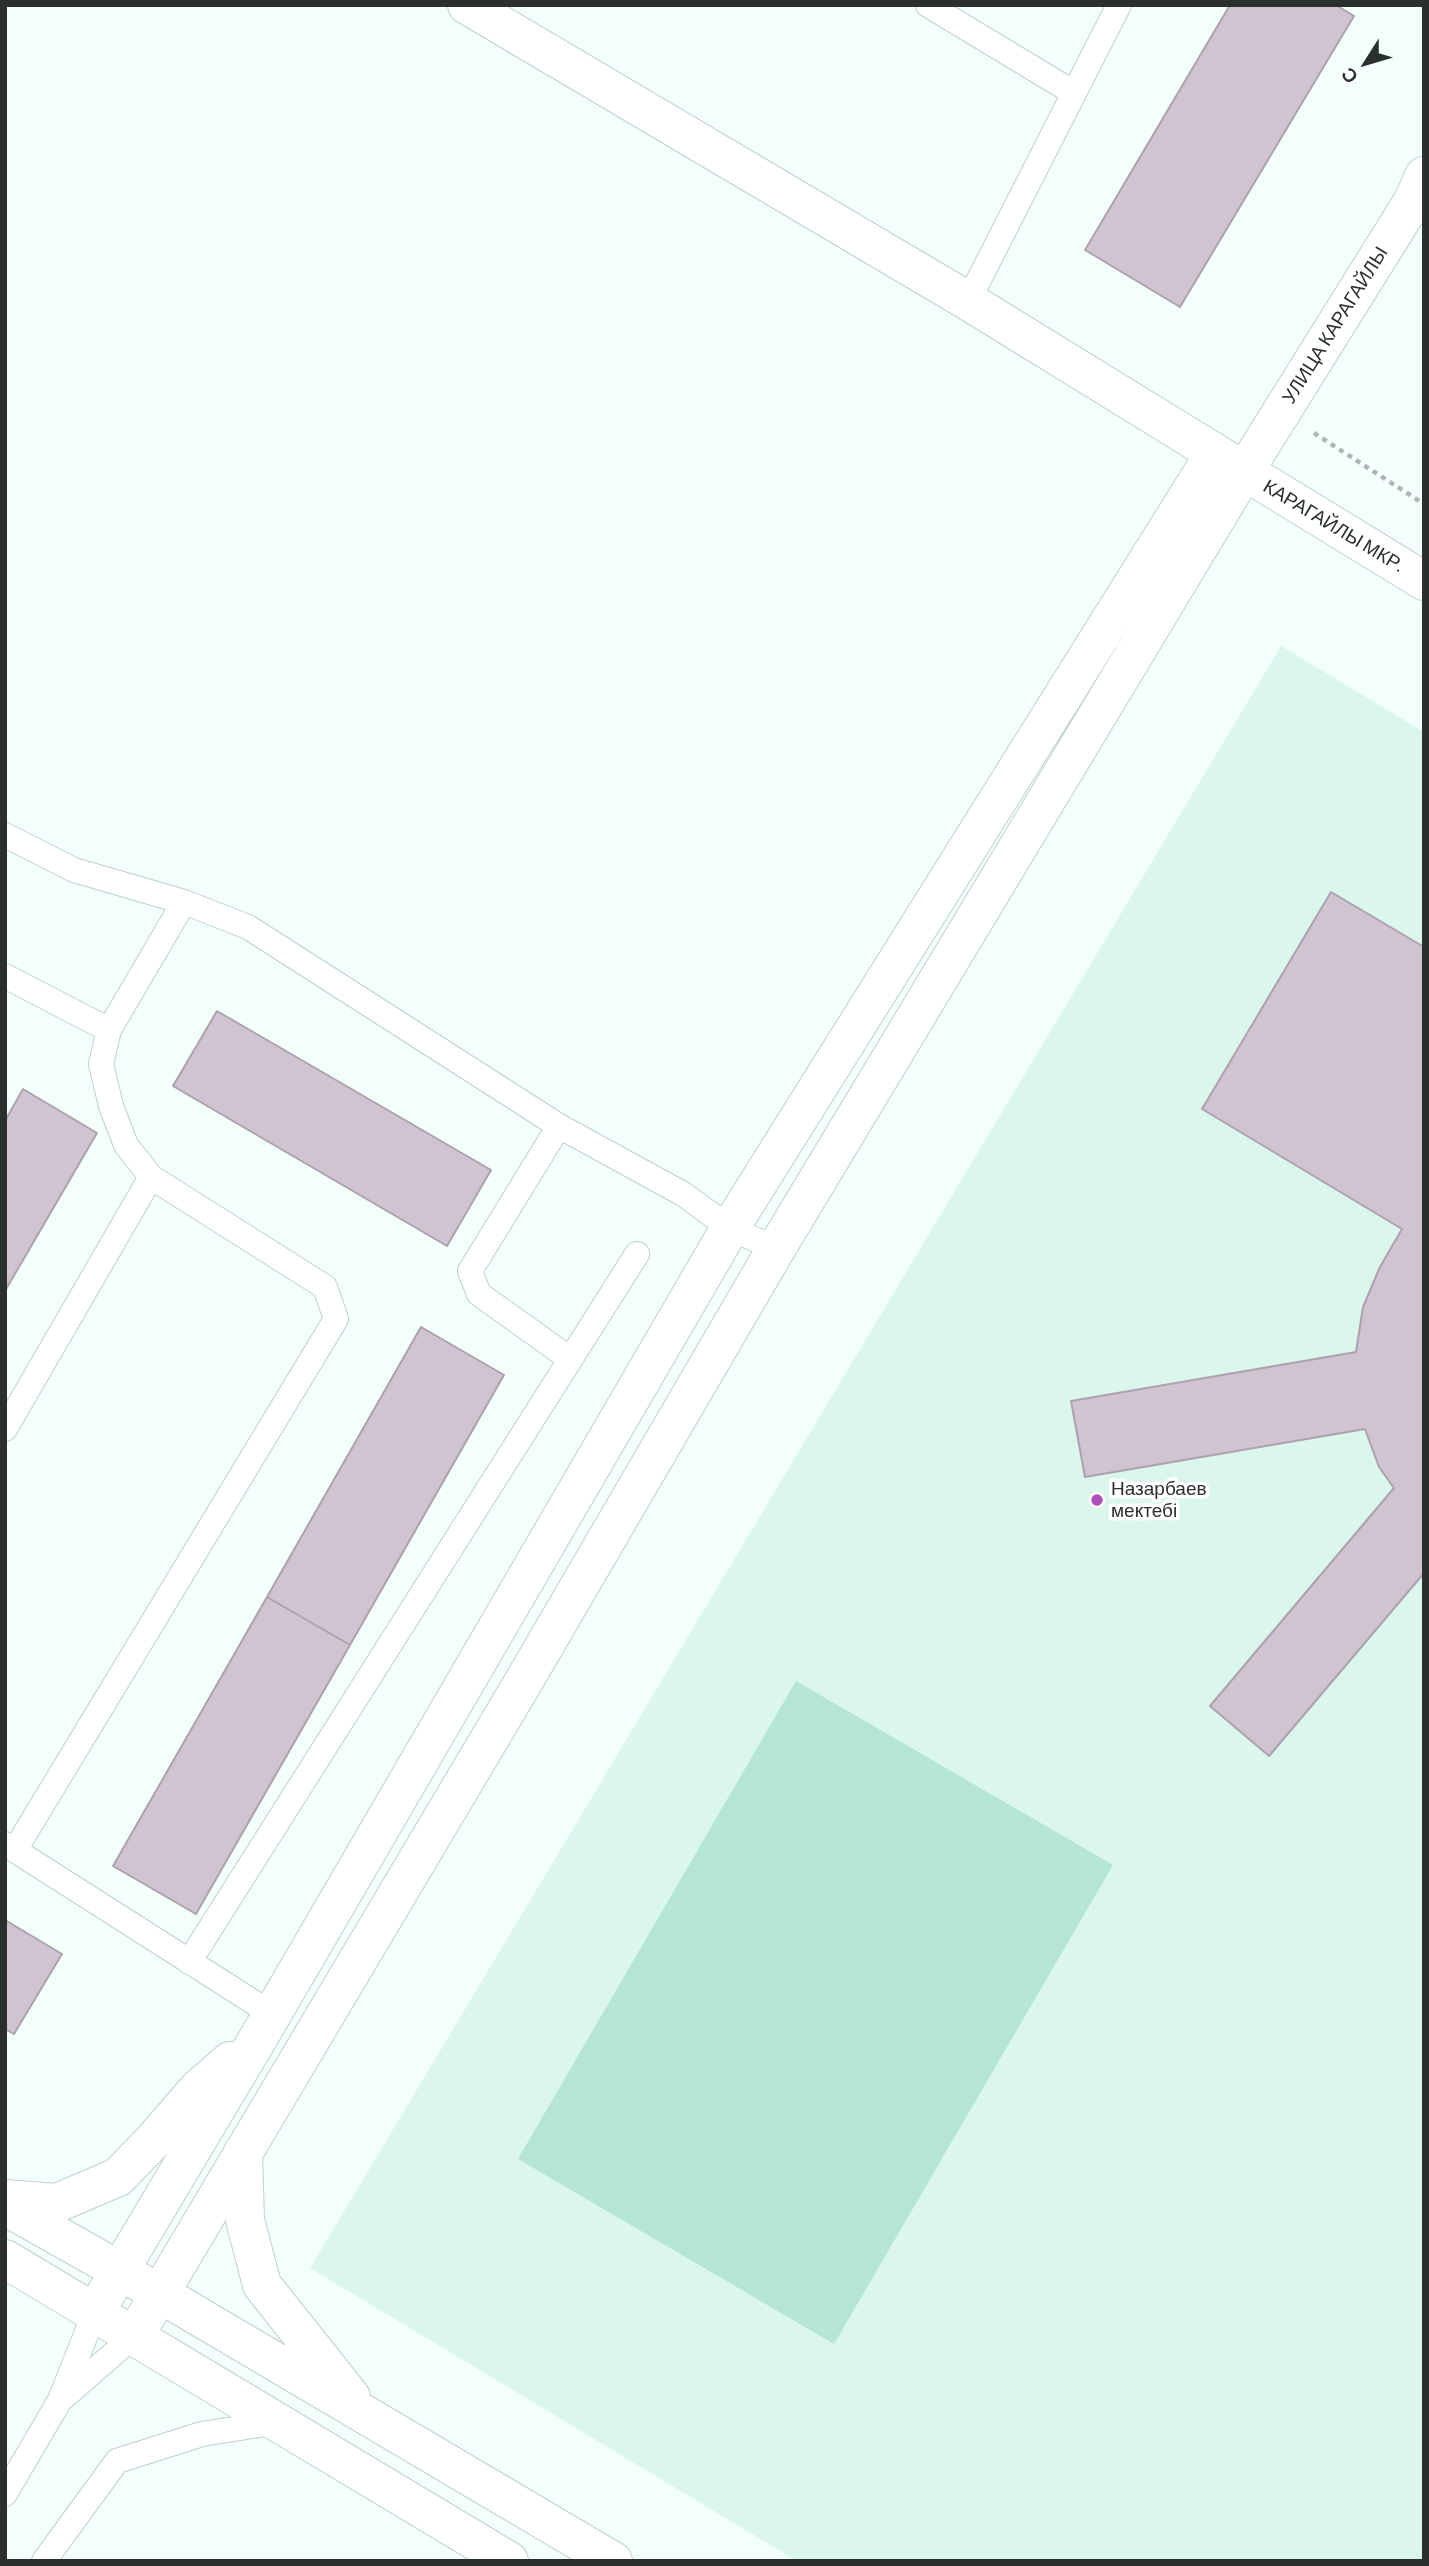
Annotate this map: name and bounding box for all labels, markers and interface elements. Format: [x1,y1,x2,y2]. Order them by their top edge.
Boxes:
north arrow [1331,28,1401,98]
text: С [1336,64,1362,88]
street label: УЛИЦА КАРАГАЙЛЫ [1277,242,1393,408]
street label: КАРАГАЙЛЫ МКР. [1259,475,1409,577]
place label: Назарбаев мектебі [1111,1478,1207,1522]
marker: Назарбаев мектебі [1089,1492,1105,1508]

